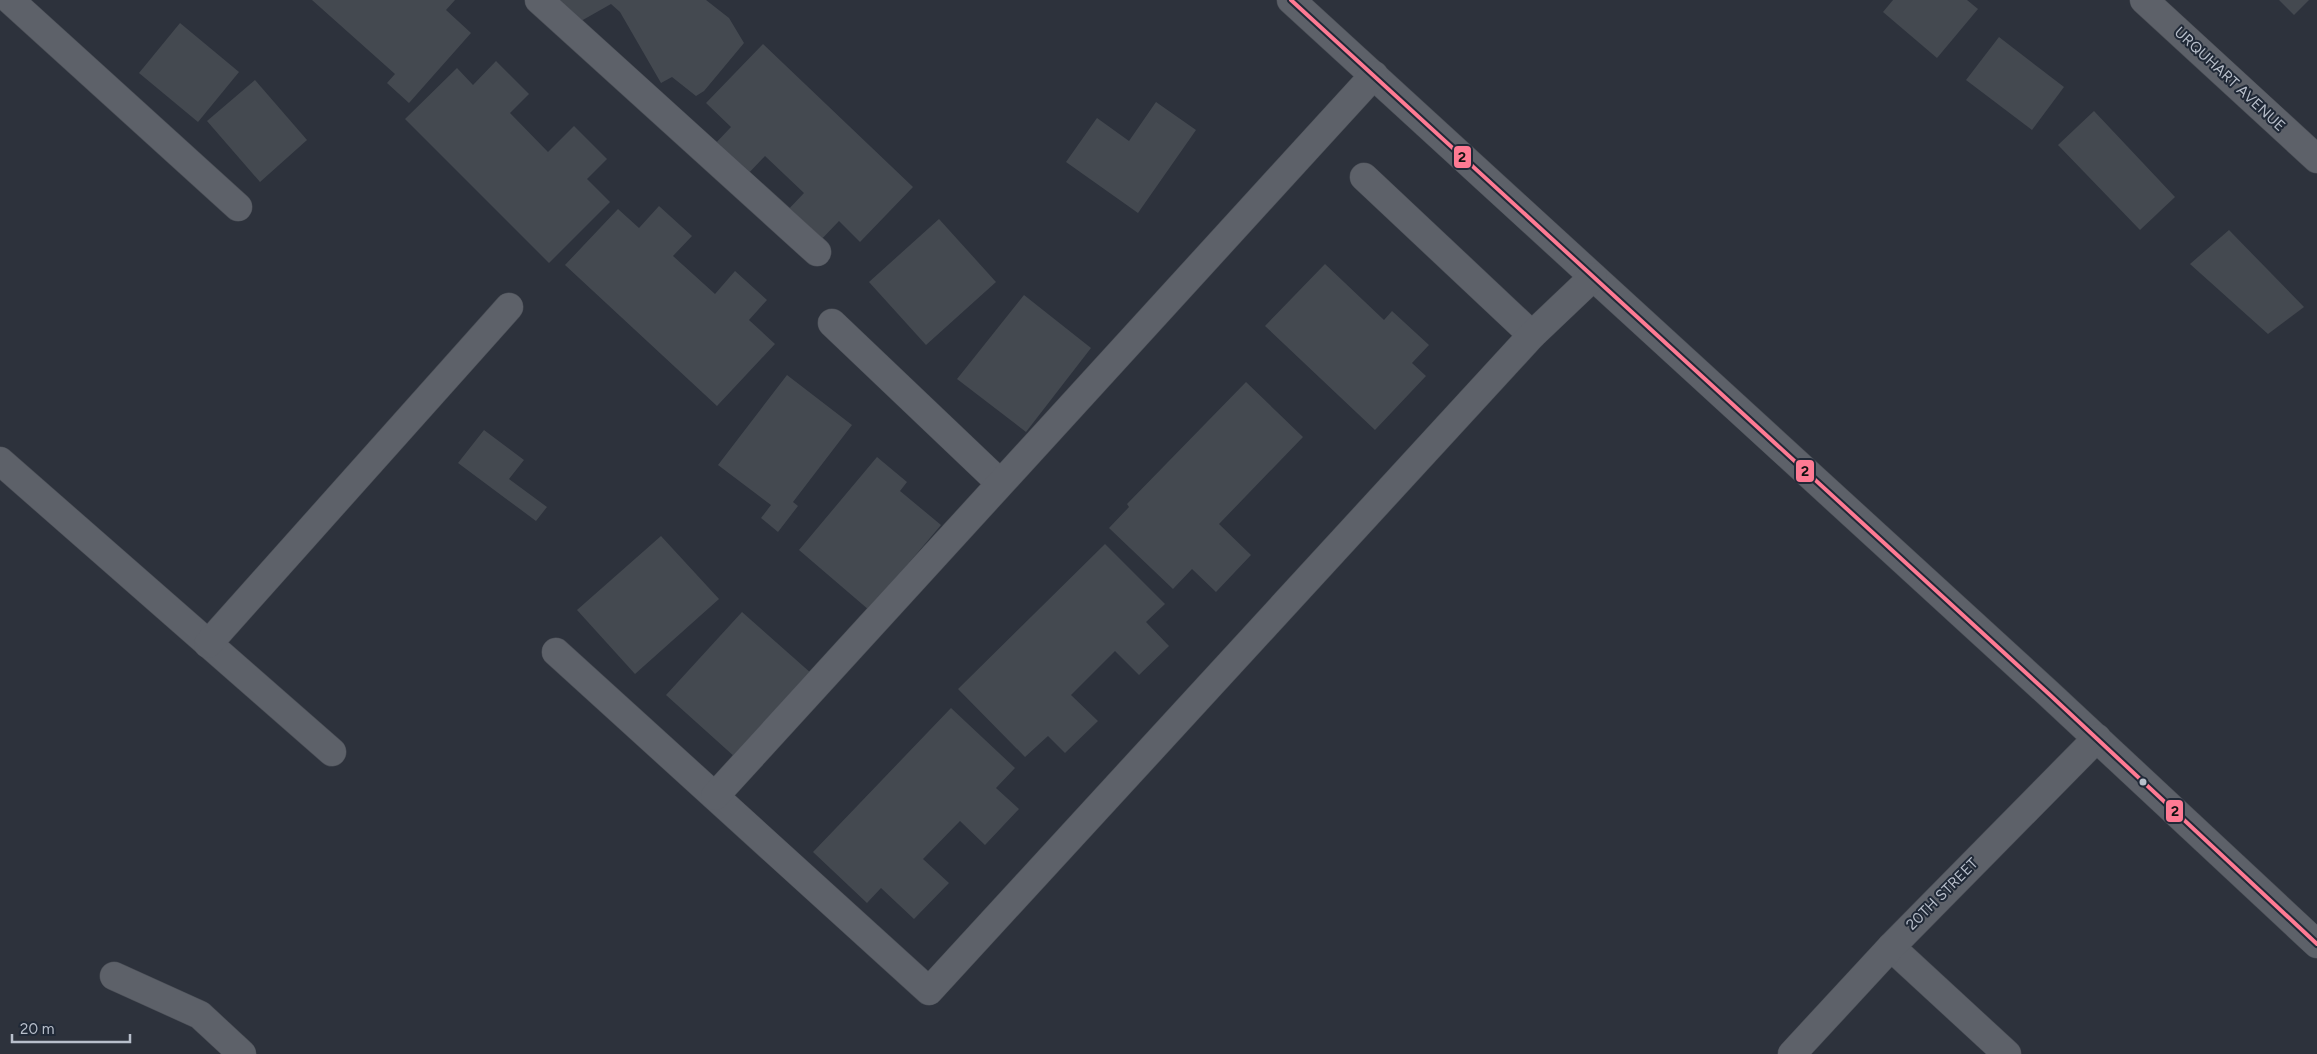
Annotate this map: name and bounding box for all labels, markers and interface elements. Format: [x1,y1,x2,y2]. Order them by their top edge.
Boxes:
street label: URQUHART AVENUE [2171,23,2289,135]
line badge: 2 [1453,145,1472,169]
text: 2 [1458,149,1466,166]
line badge: 2 [1795,459,1815,483]
text: 2 [1801,463,1809,480]
unlabelled marker [2138,777,2148,787]
line badge: 2 [2165,799,2184,823]
text: 2 [2171,803,2179,820]
street label: 20TH STREET [1902,854,1982,934]
scale bar [12,1012,130,1044]
text: 20 m [20,1020,54,1038]

